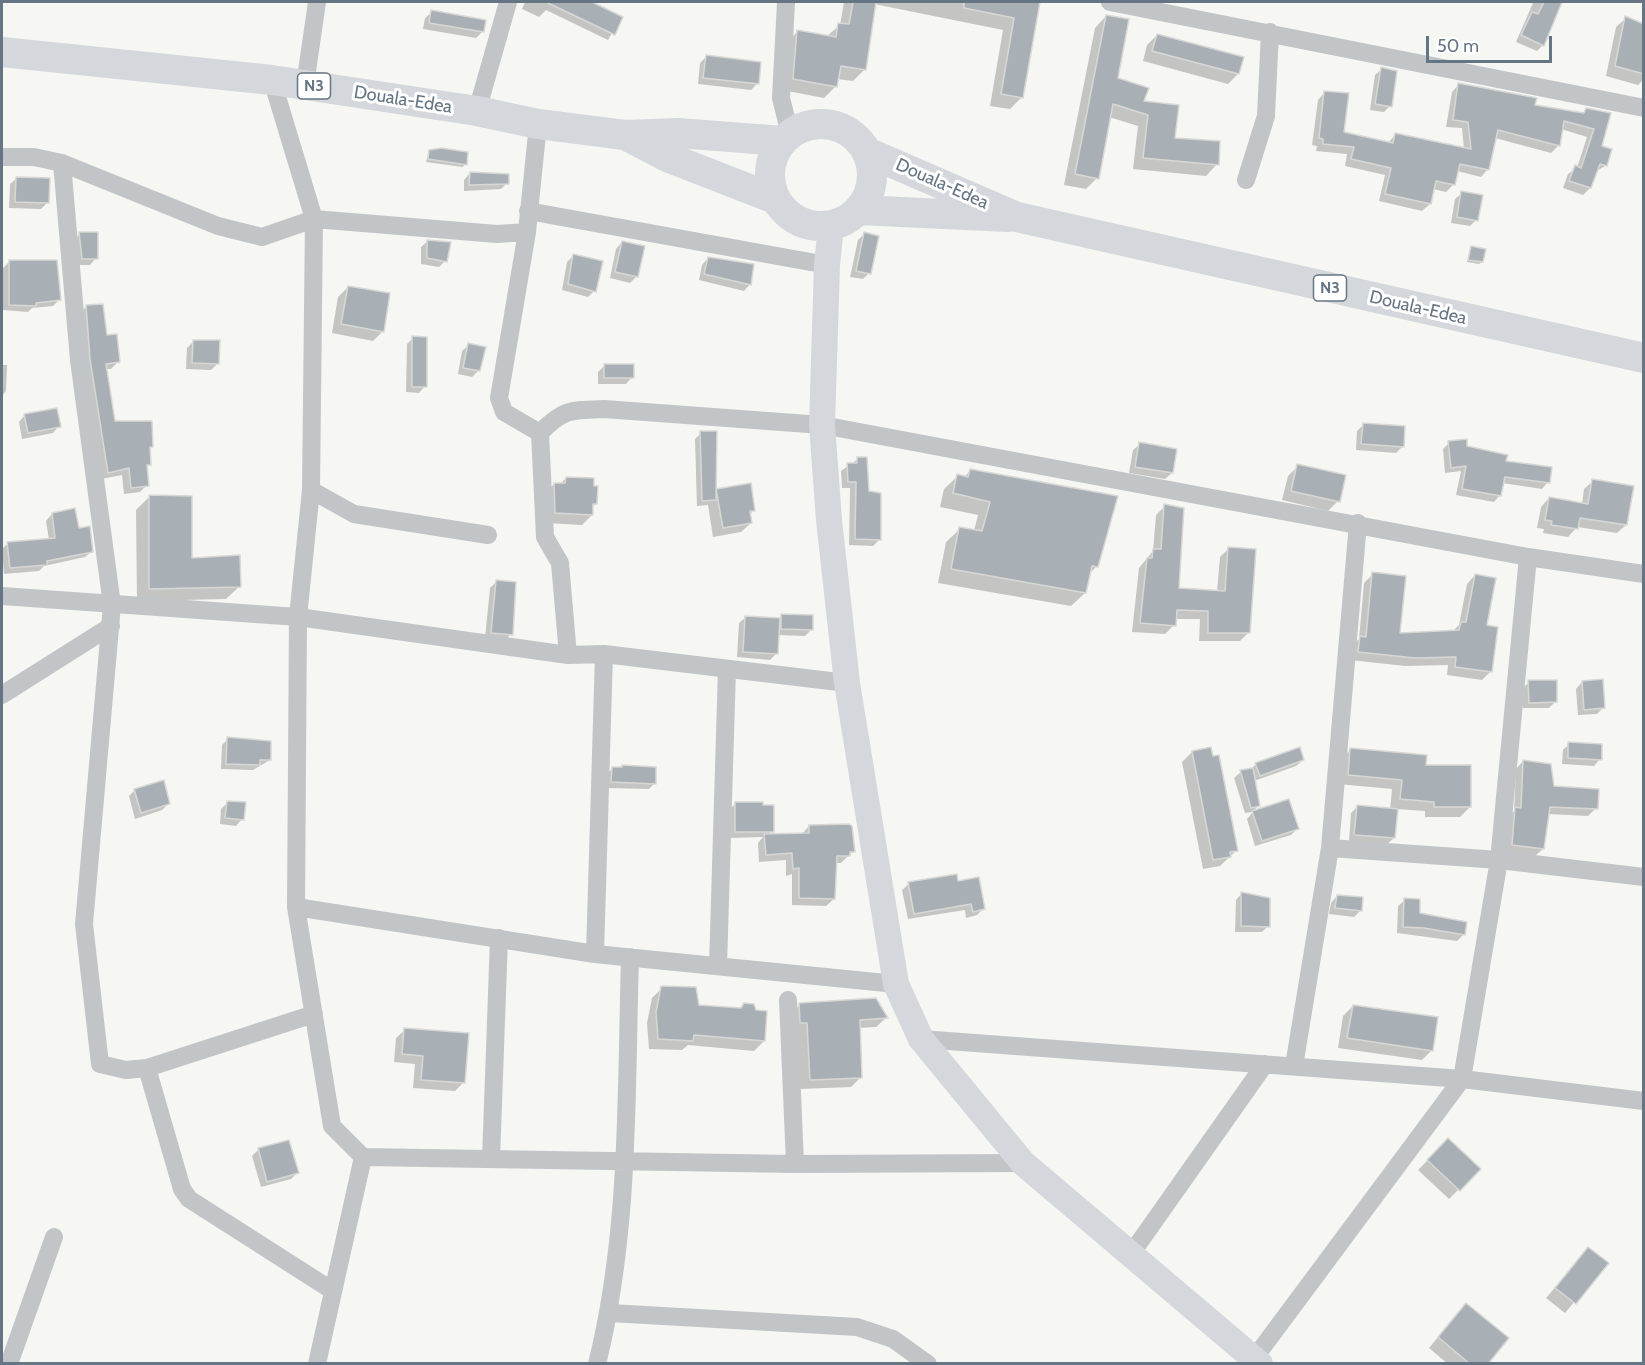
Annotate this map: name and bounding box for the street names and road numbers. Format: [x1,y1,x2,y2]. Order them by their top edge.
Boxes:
road number: N3 [298,73,330,99]
street label: Douala-Edea [352,82,454,118]
street label: Douala-Edea [892,154,992,214]
road number: N3 [1314,275,1346,301]
street label: Douala-Edea [1367,286,1469,330]

